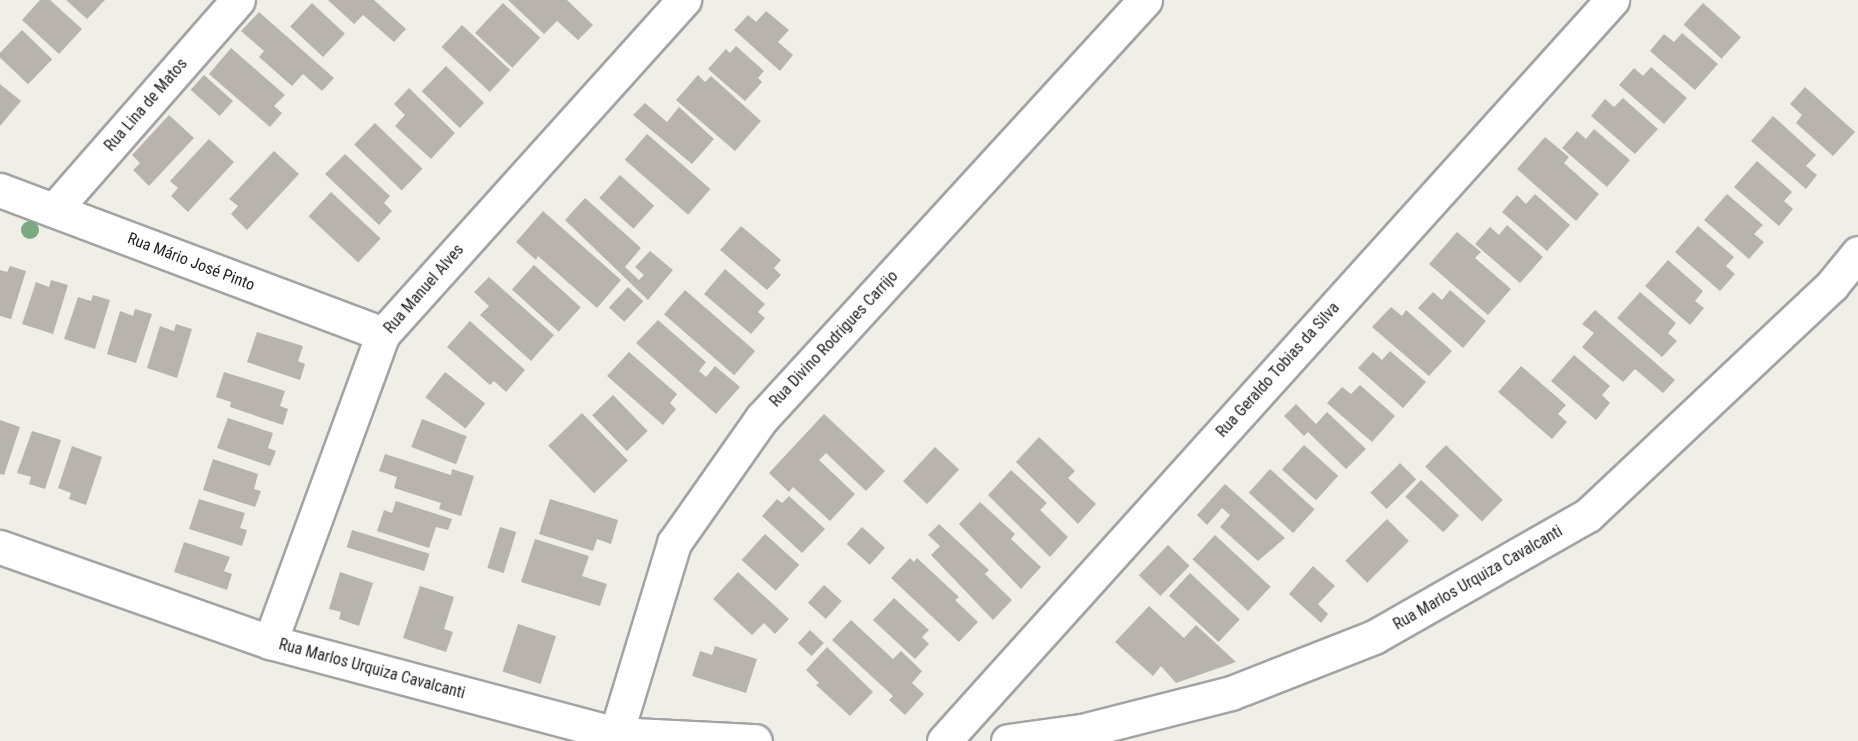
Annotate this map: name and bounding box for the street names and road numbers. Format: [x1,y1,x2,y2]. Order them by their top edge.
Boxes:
street label: Rua Lina de Matos [100,55,192,155]
street label: Rua Mário José Pinto [125,229,257,295]
street label: Rua Manuel Alves [380,240,468,338]
street label: Rua Divino Rodrigues Carrijo [766,267,902,411]
street label: Rua Geraldo Tobias da Silva [1212,298,1344,442]
street label: Rua Marlos Urquiza Cavalcanti [1390,522,1566,634]
street label: Rua Marlos Urquiza Cavalcanti [277,635,467,703]

